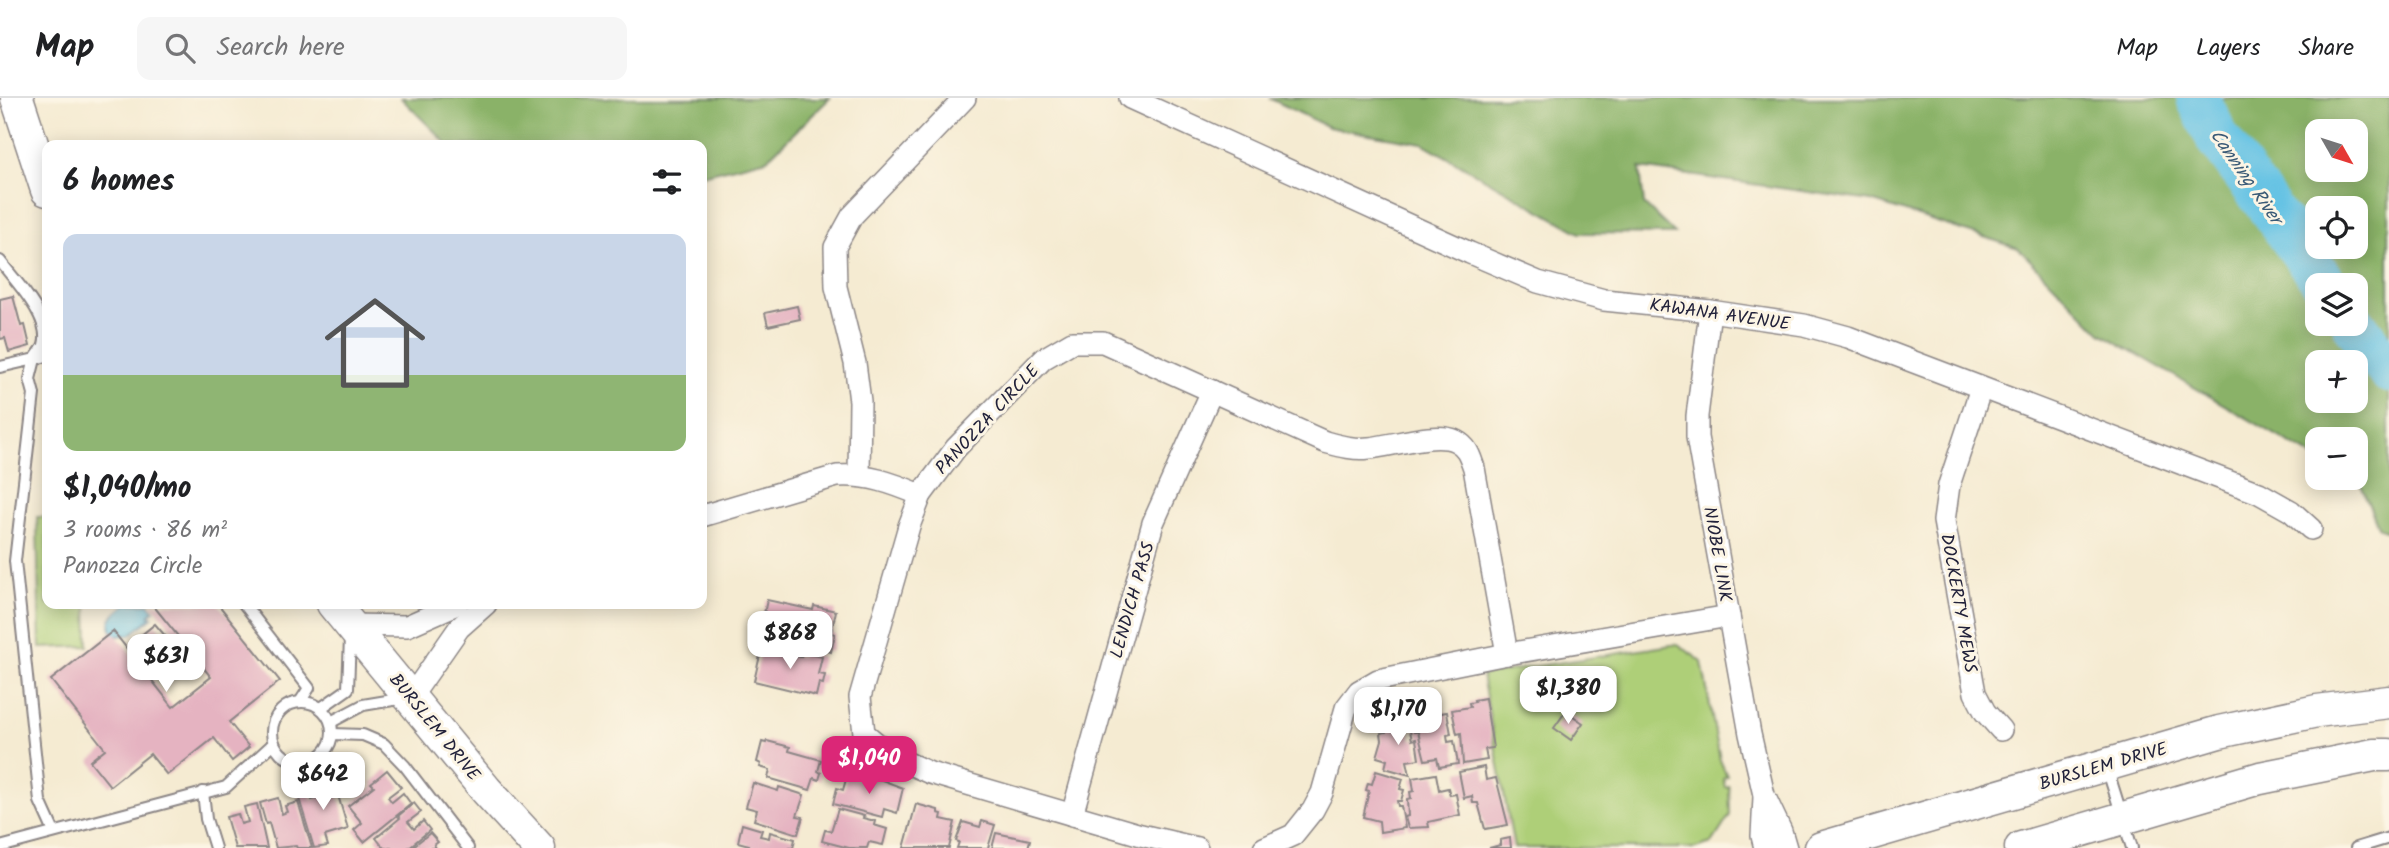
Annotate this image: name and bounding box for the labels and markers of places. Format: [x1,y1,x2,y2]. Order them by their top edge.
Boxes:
pin: $868 [749,612,831,671]
pin: $631 [125,634,207,694]
pin: $1,380 [1511,666,1625,726]
pin: $1,170 [1341,688,1455,747]
pin: $1,040 [812,736,926,796]
pin: $642 [282,752,364,812]

